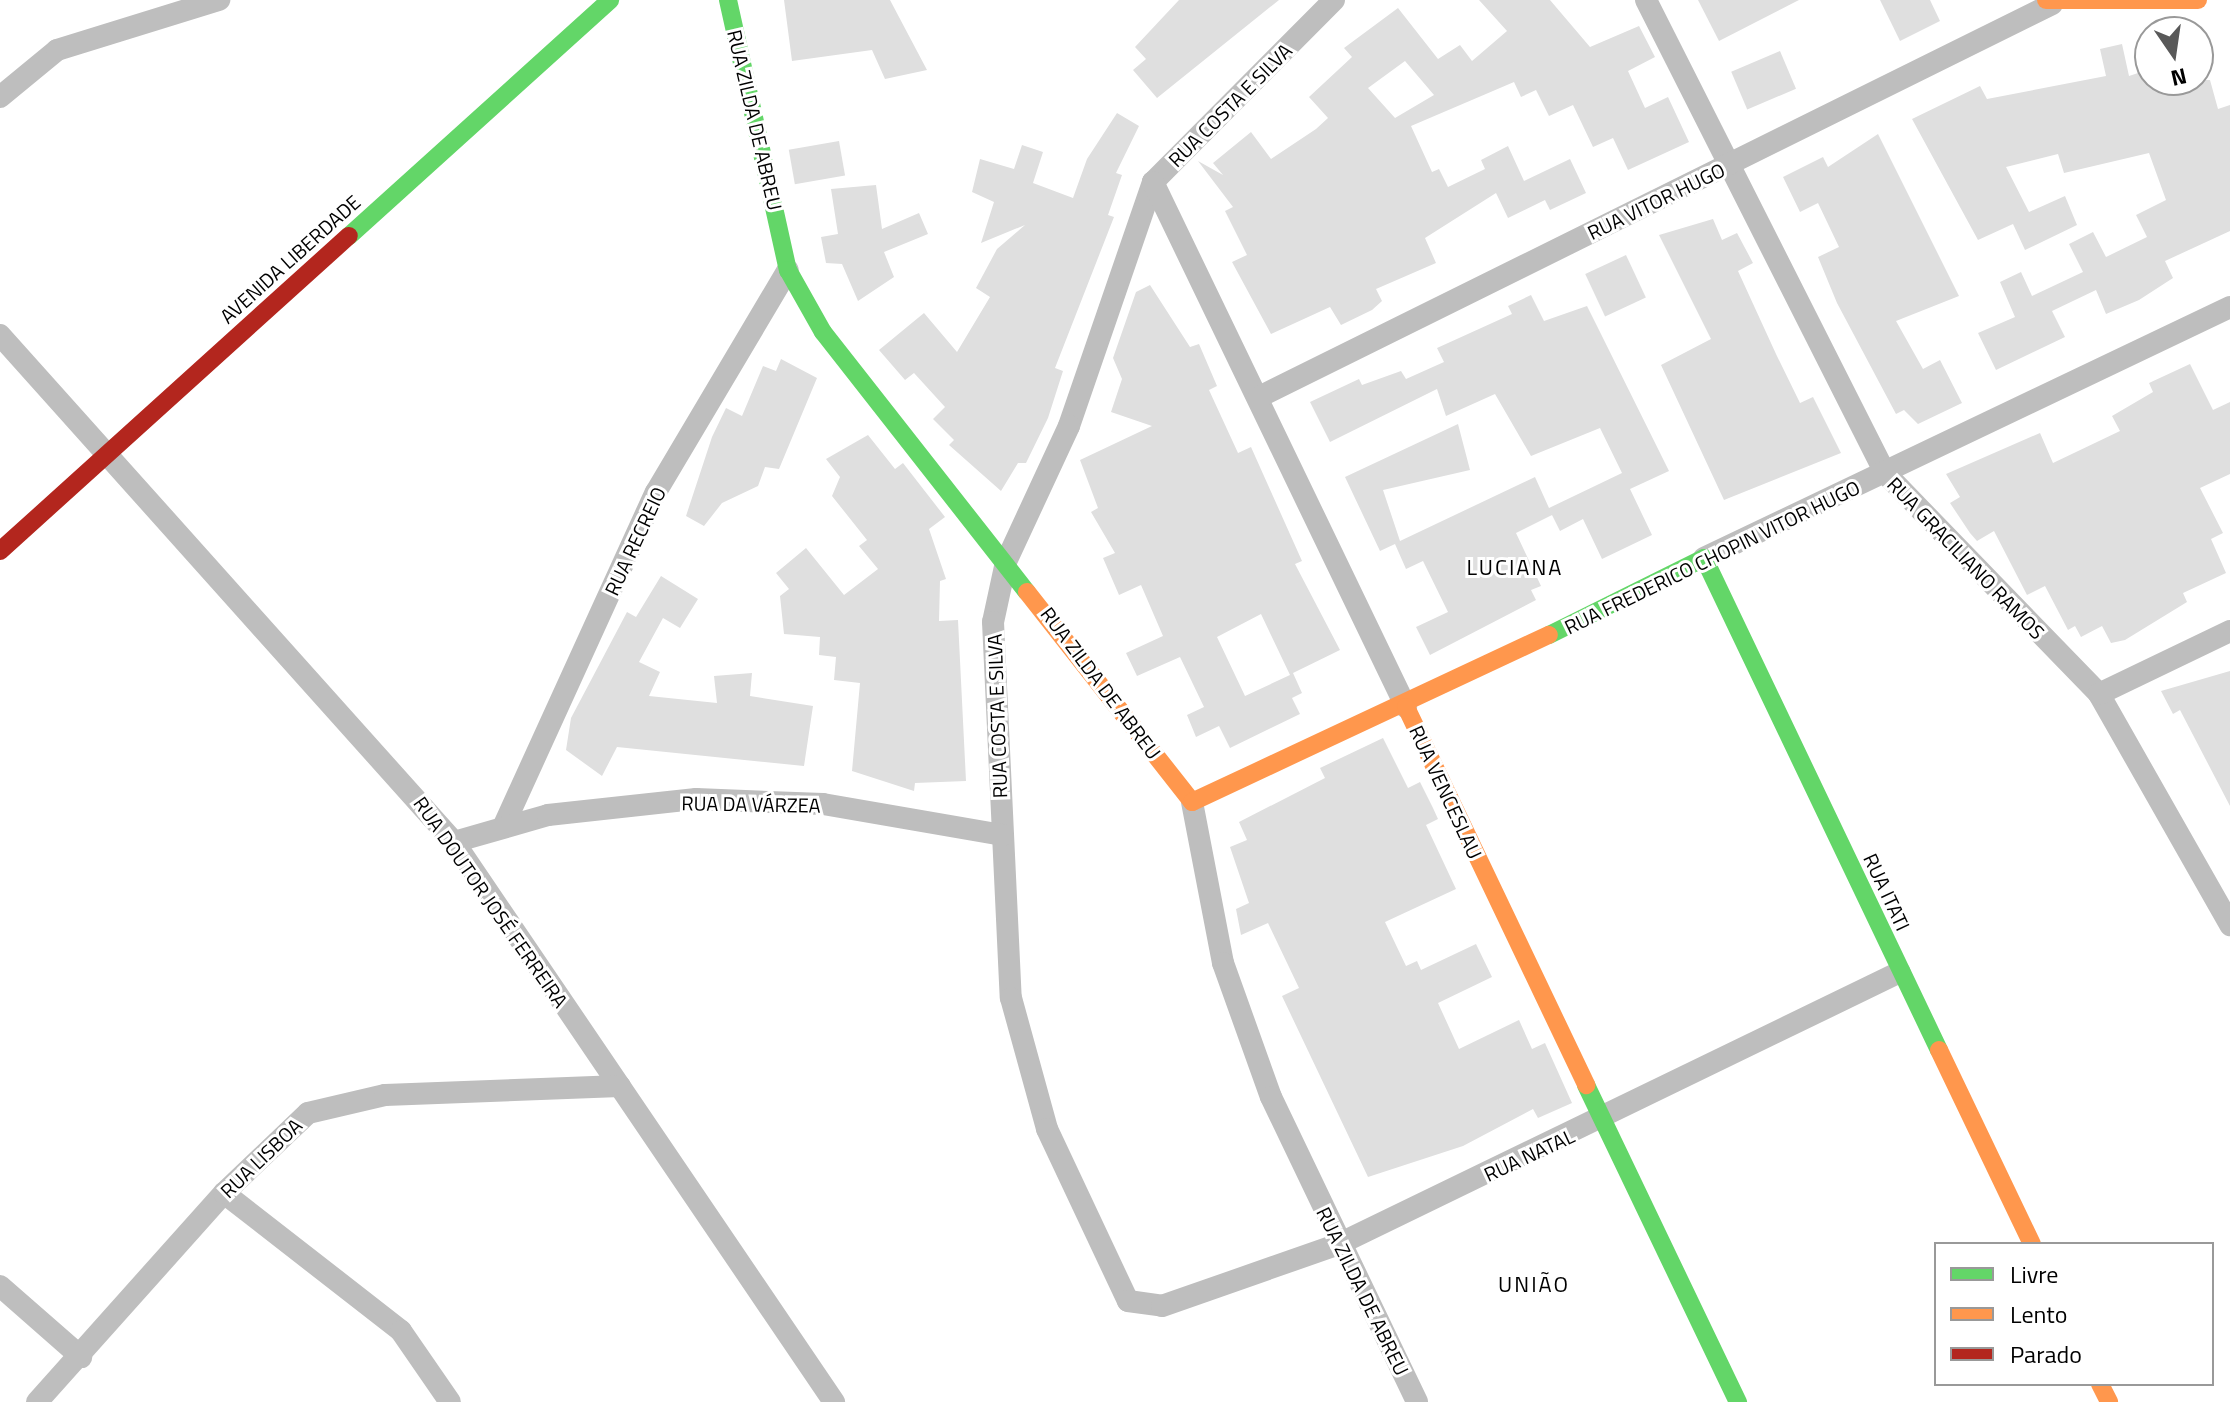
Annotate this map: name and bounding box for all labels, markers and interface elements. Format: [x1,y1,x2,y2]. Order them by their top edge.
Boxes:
north arrow [2134,16,2214,96]
street label: RUA ZILDA DE ABREU [723,27,787,213]
street label: RUA COSTA E SILVA [1163,38,1297,172]
text: N [2168,59,2190,96]
street label: RUA VITOR HUGO [1583,157,1729,245]
street label: AVENIDA LIBERDADE [215,190,365,328]
street label: RUA GRACILIANO RAMOS [1882,472,2050,644]
street label: RUA FREDERICO CHOPIN VITOR HUGO [1560,475,1864,639]
street label: RUA RECREIO [599,483,671,599]
district label: LUCIANA [1467,555,1563,581]
street label: RUA ZILDA DE ABREU [1036,602,1166,764]
street label: RUA COSTA E SILVA [982,633,1012,799]
street label: RUA VENCESLAU [1405,721,1487,863]
street label: RUA DA VÁRZEA [681,791,821,817]
street label: RUA DOUTOR JOSÉ FERREIRA [409,792,573,1012]
street label: RUA ITATI [1859,850,1915,934]
street label: RUA LISBOA [215,1113,307,1203]
street label: RUA NATAL [1480,1124,1578,1186]
street label: RUA ZILDA DE ABREU [1312,1203,1414,1379]
legend [1934,1242,2214,1386]
text: Livre [2010,1256,2058,1292]
district label: UNIÃO [1498,1272,1570,1298]
text: Lento [2010,1296,2067,1332]
text: Parado [2010,1336,2082,1372]

